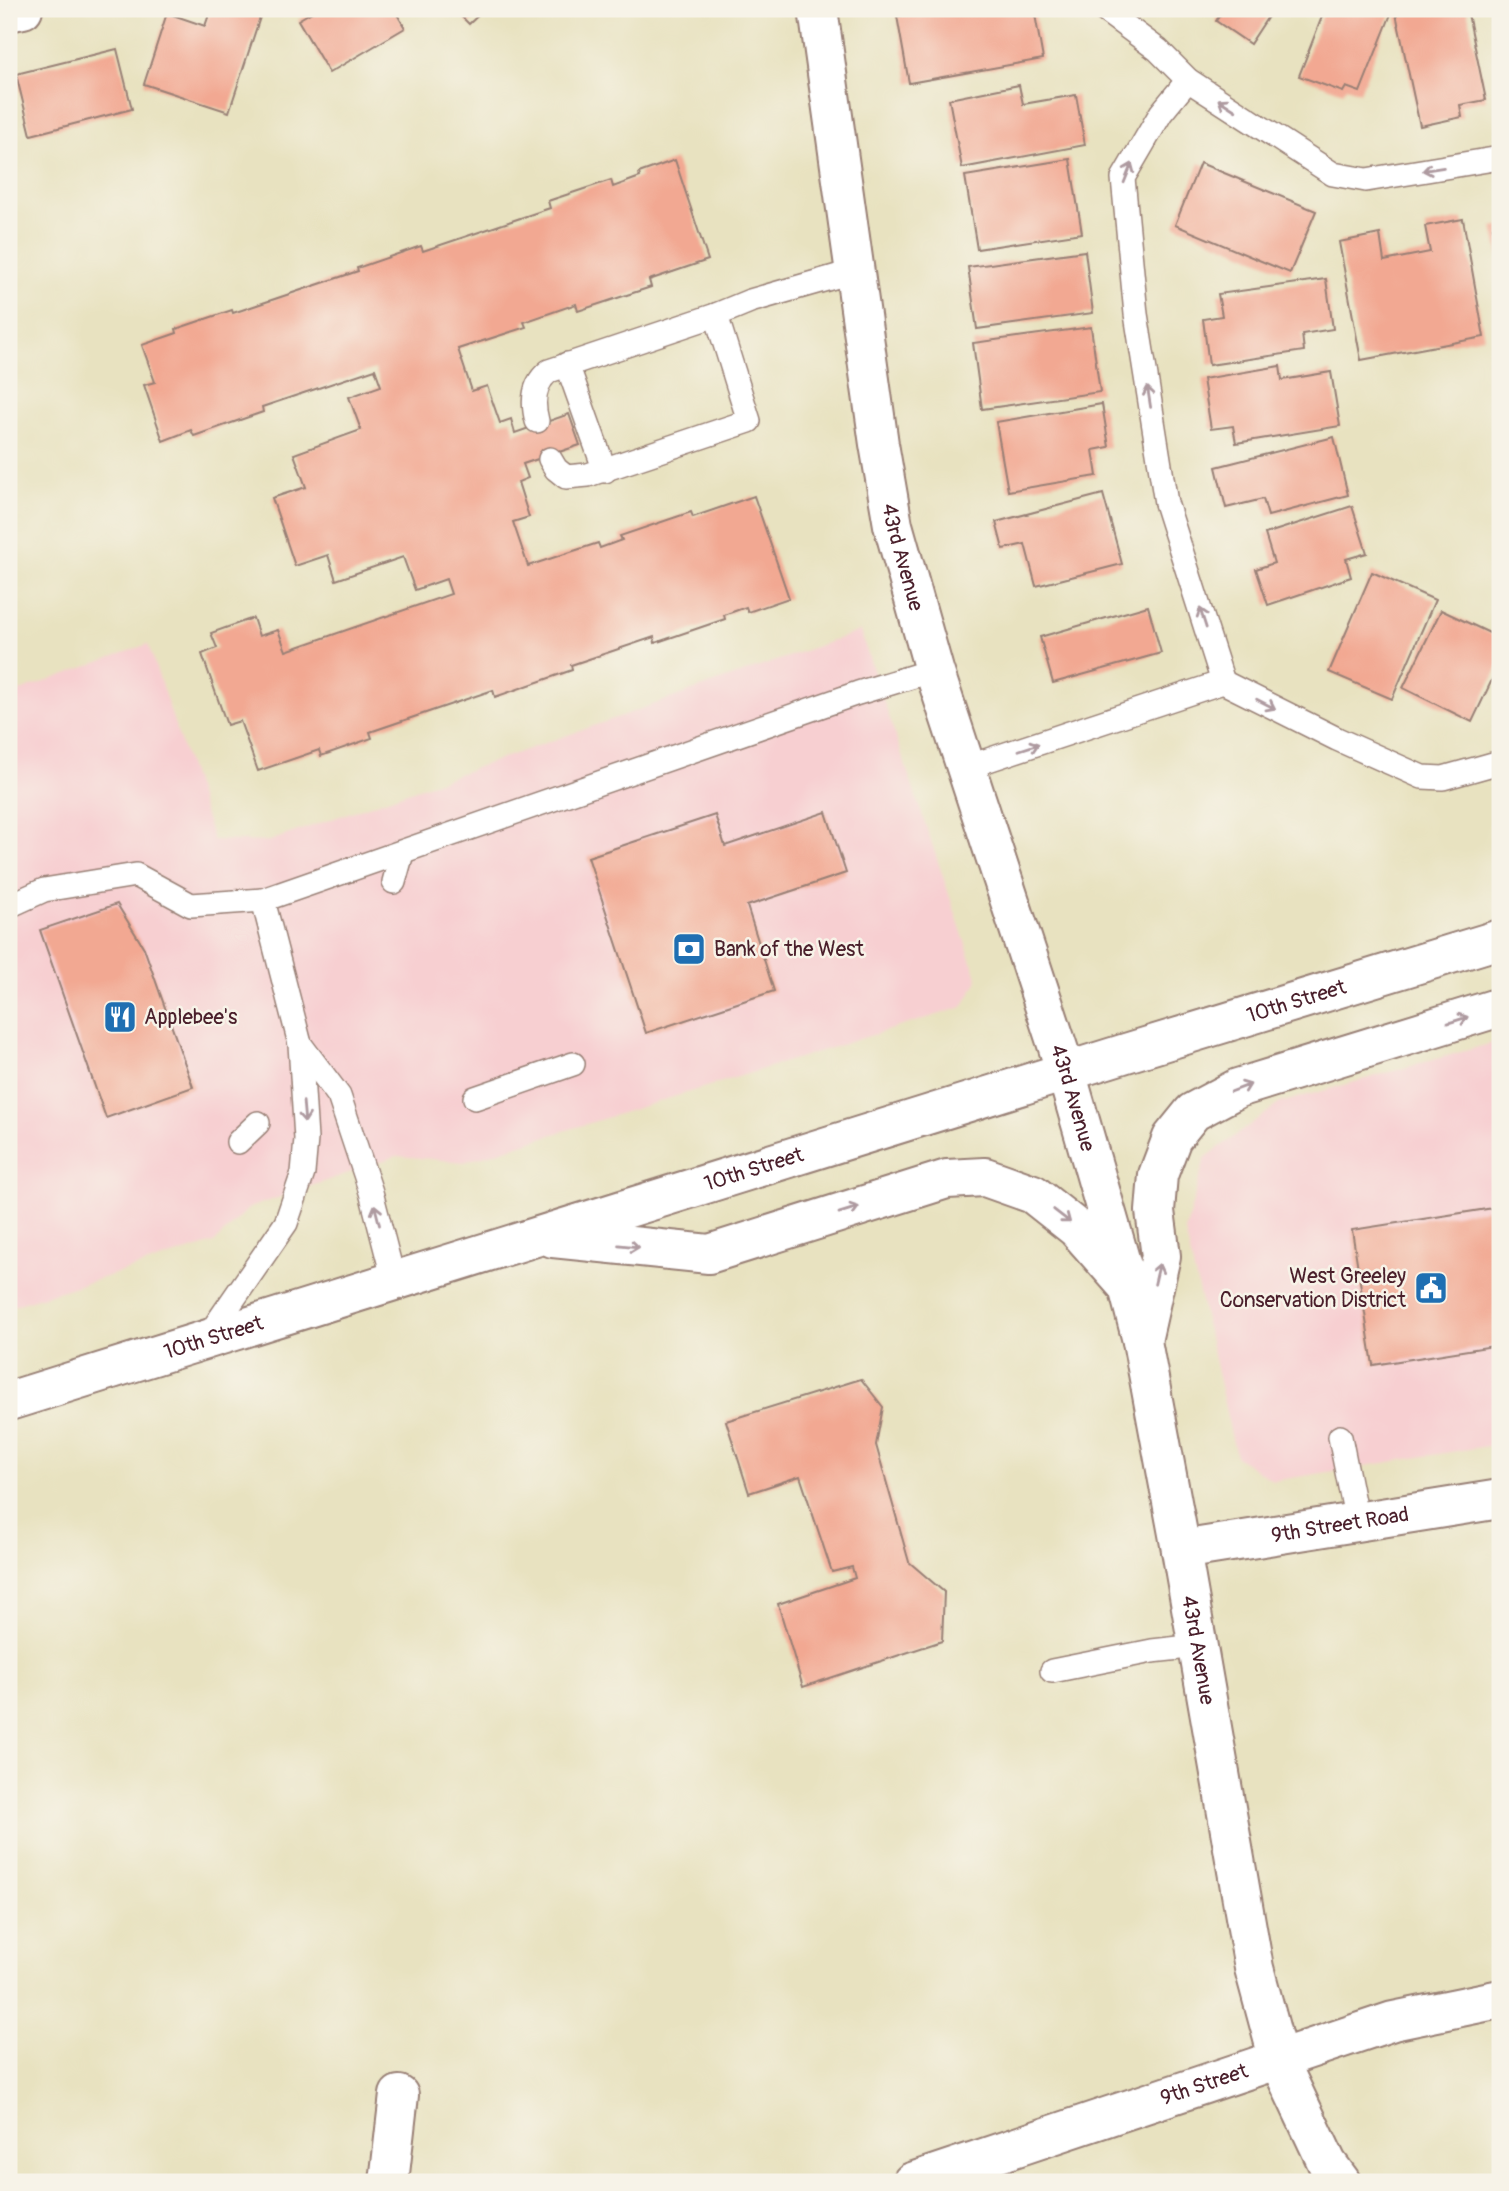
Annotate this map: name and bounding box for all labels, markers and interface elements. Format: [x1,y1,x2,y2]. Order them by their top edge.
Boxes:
one-way arrow [1218,98,1238,112]
one-way arrow [1123,162,1136,184]
one-way arrow [1422,163,1445,176]
one-way arrow [1142,386,1155,409]
street label: 43rd Avenue [876,501,930,615]
one-way arrow [1195,607,1208,629]
one-way arrow [1255,697,1276,711]
one-way arrow [1018,739,1040,752]
bank icon: Bank of the West [670,930,708,968]
place label: Bank of the West [714,936,864,963]
street label: 10th Street [1243,973,1350,1029]
restaurant icon: Applebee's [101,998,139,1036]
place label: Applebee's [144,1004,238,1031]
one-way arrow [1447,1012,1469,1025]
street label: 43rd Avenue [1044,1041,1102,1155]
one-way arrow [1230,1080,1251,1093]
one-way arrow [298,1100,311,1123]
street label: 10th Street [701,1141,807,1197]
one-way arrow [838,1203,860,1215]
one-way arrow [370,1204,383,1227]
one-way arrow [1052,1208,1070,1223]
one-way arrow [617,1240,640,1253]
one-way arrow [1151,1263,1164,1286]
place label: West Greeley Conservation District [1220,1263,1407,1314]
public building icon: West Greeley Conservation District [1412,1269,1450,1307]
street label: 10th Street [160,1309,267,1365]
street label: 9th Street Road [1269,1500,1411,1549]
street label: 43rd Avenue [1176,1593,1221,1707]
street label: 9th Street [1157,2057,1252,2111]

